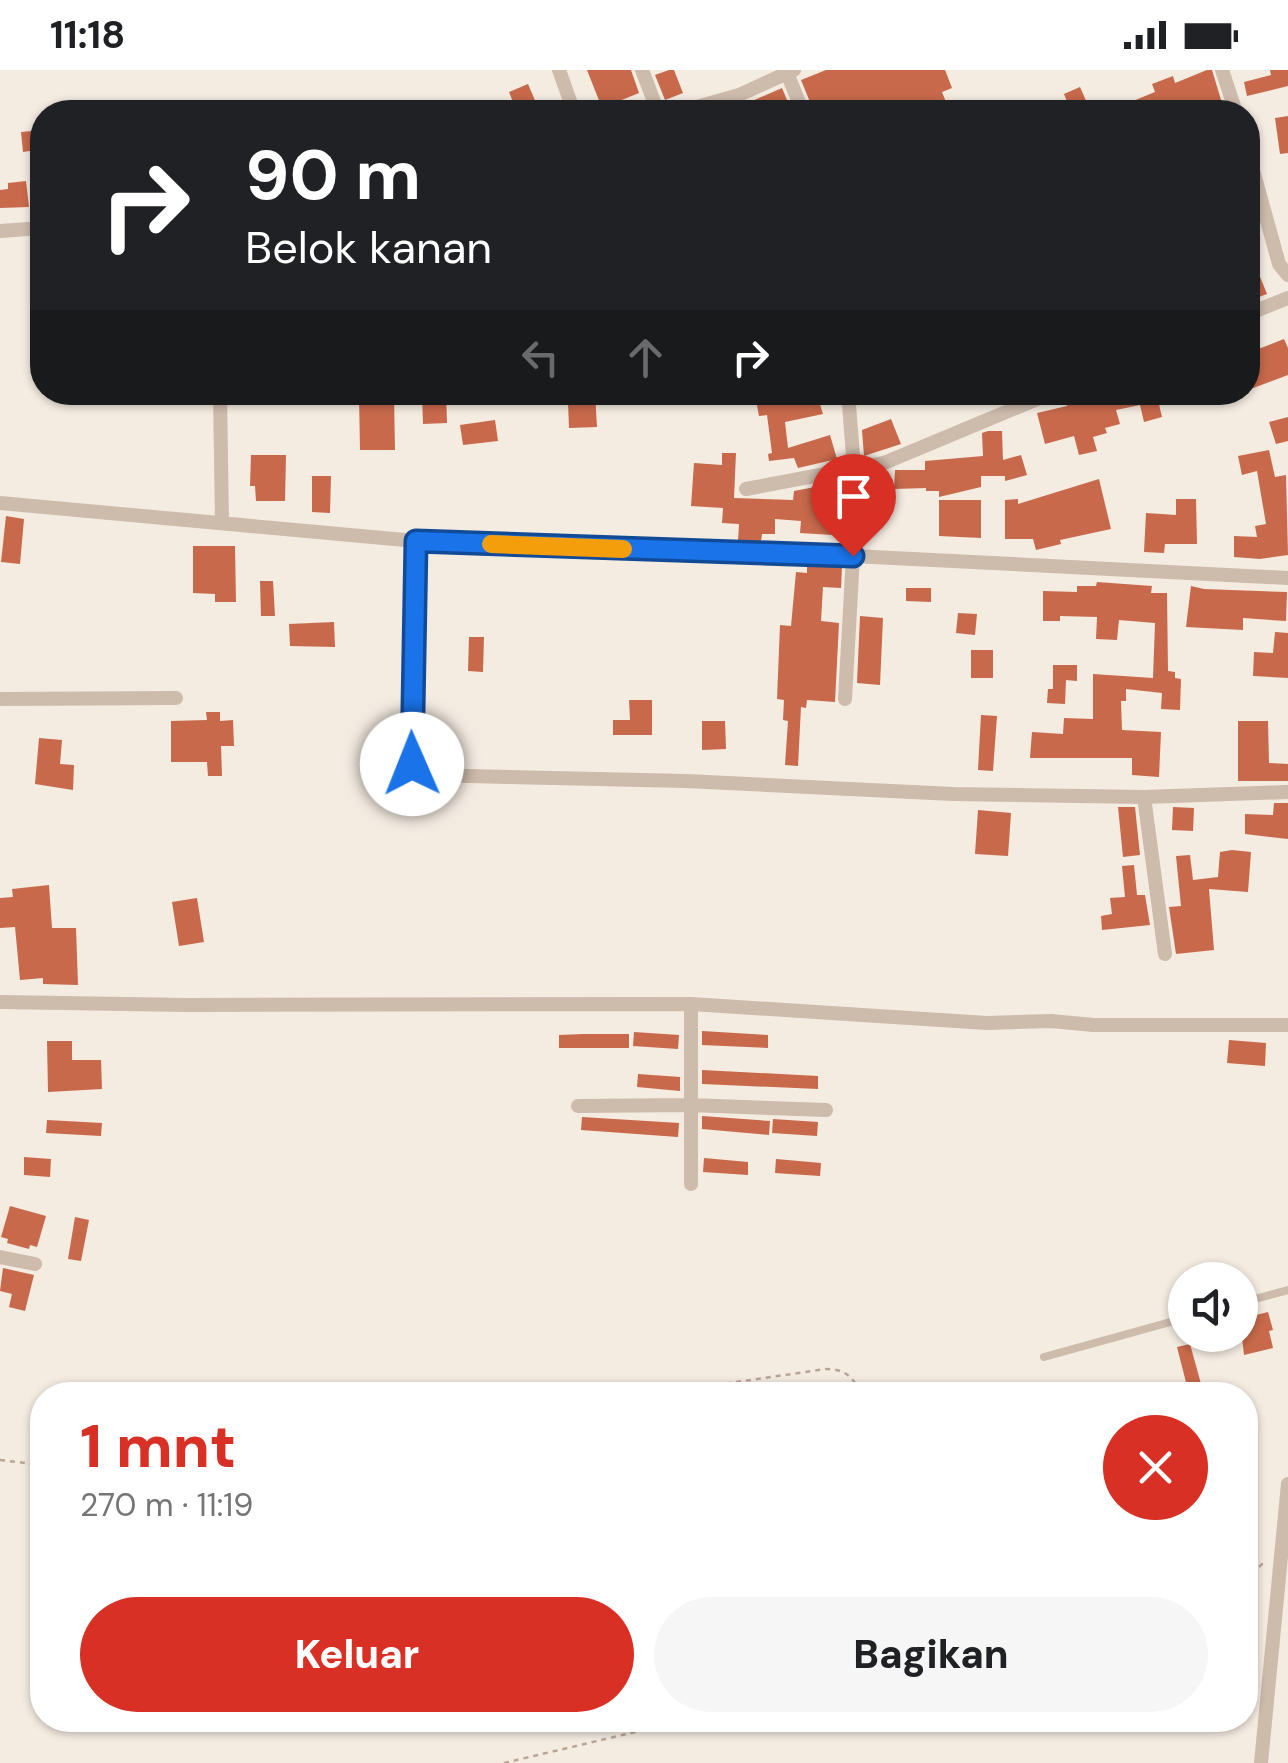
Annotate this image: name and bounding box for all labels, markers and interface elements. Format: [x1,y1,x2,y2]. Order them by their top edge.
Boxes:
text: 11:18 [50,10,125,60]
text: 90 m [245,130,421,221]
icon: right [80,140,210,270]
text: Belok kanan [245,218,492,277]
icon: left [513,330,568,385]
icon: ahead [618,330,673,385]
icon: right [723,330,778,385]
pin [811,454,896,557]
icon: arrive [826,469,881,524]
position arrow [360,712,464,816]
map controls [1168,1262,1258,1352]
button: sound [1168,1262,1258,1352]
text: 1 mnt [80,1407,236,1486]
button: close [1103,1415,1208,1520]
text: 270 m · 11:19 [80,1484,253,1526]
button: Keluar [80,1597,634,1712]
button: Bagikan [654,1597,1208,1712]

